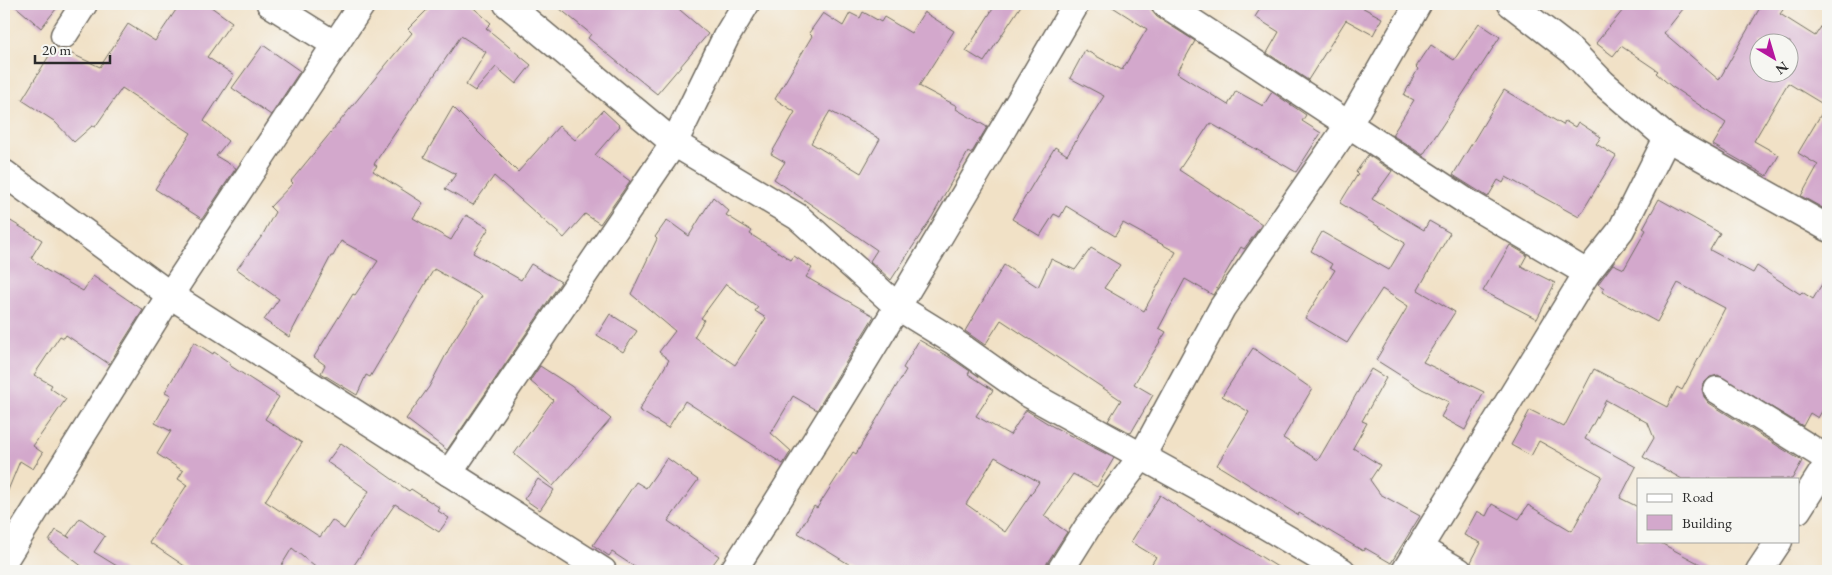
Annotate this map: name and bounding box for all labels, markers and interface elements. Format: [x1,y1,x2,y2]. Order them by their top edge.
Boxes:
scale bar [35,32,110,64]
north arrow [1750,32,1800,82]
text: 20 m [42,40,71,59]
text: N [1771,58,1792,79]
legend [1637,478,1800,542]
text: Road [1682,487,1714,506]
text: Building [1682,513,1732,532]

